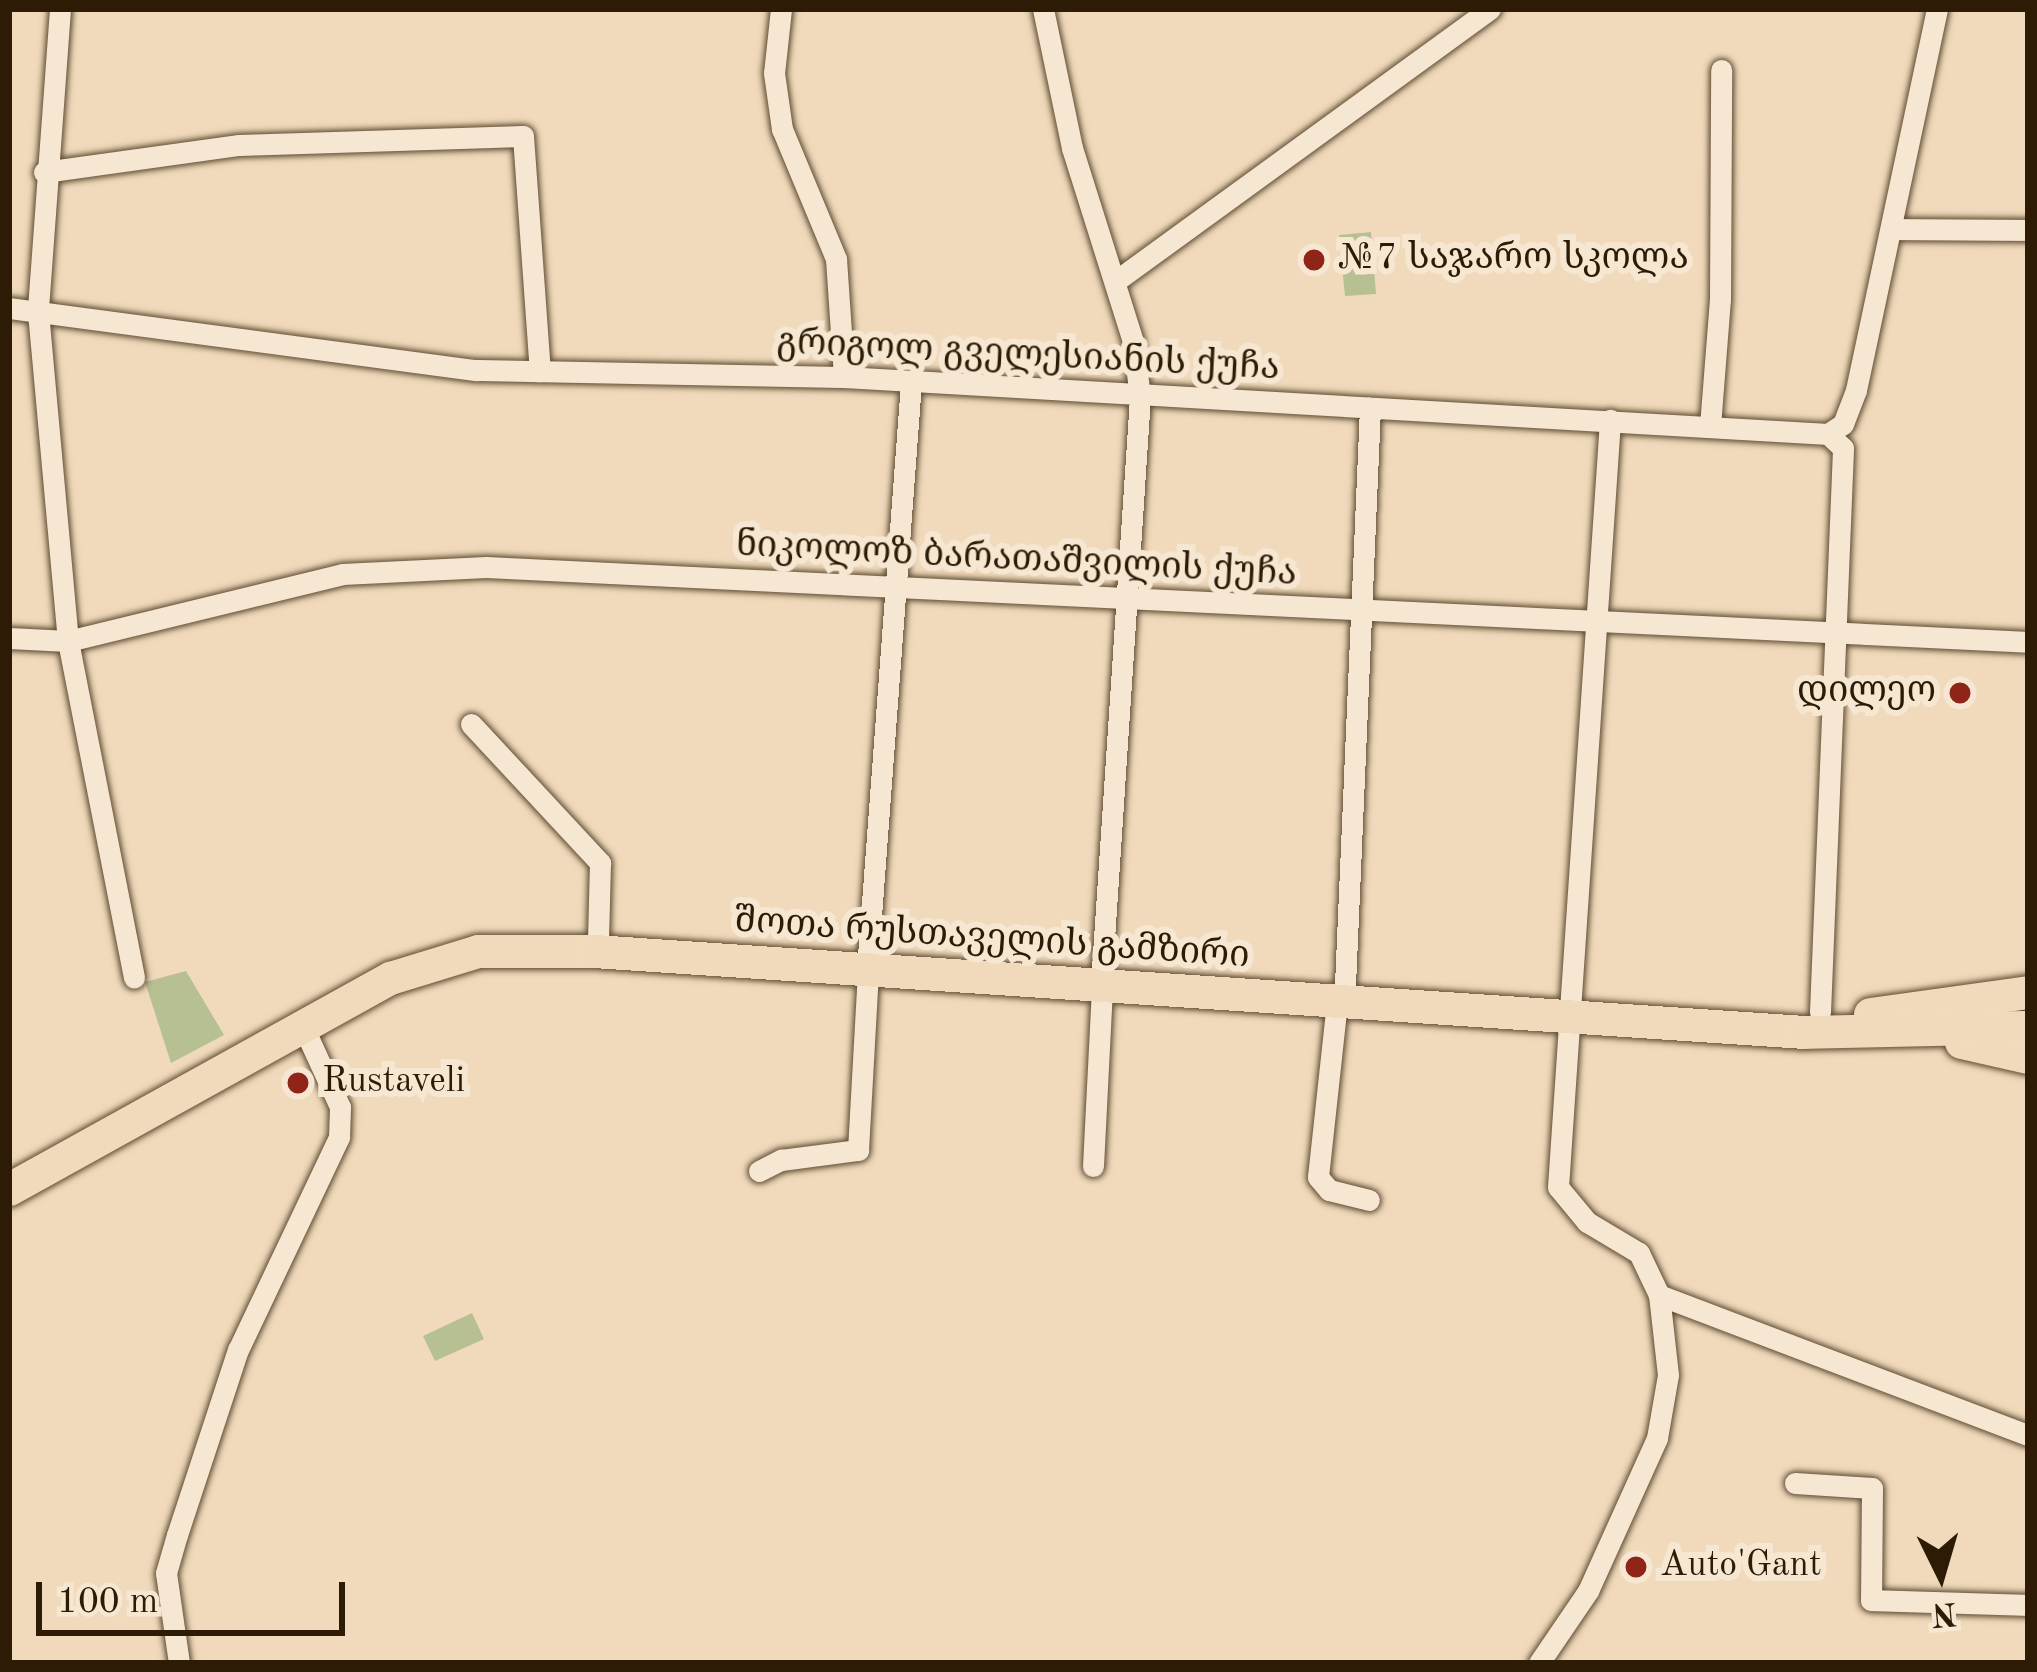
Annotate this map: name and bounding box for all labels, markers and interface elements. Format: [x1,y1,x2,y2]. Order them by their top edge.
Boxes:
place label: №7 საჯარო სკოლა [1338,238,1689,282]
marker: №7 საჯარო სკოლა [1301,247,1327,273]
street label: გრიგოლ გველესიანის ქუჩა [775,322,1281,392]
street label: ნიკოლოზ ბარათაშვილის ქუჩა [734,525,1298,597]
place label: დილეო [1797,671,1936,715]
marker: დილეო [1947,680,1973,706]
street label: შოთა რუსთაველის გამზირი [733,900,1251,980]
place label: Rustaveli [322,1061,465,1105]
marker: Rustaveli [285,1070,311,1096]
north arrow [1881,1516,2001,1636]
place label: Auto'Gant [1660,1545,1822,1589]
marker: Auto'Gant [1623,1554,1649,1580]
scale bar [42,1558,351,1632]
text: 100 m [57,1585,158,1621]
text: N [1930,1595,1958,1630]

